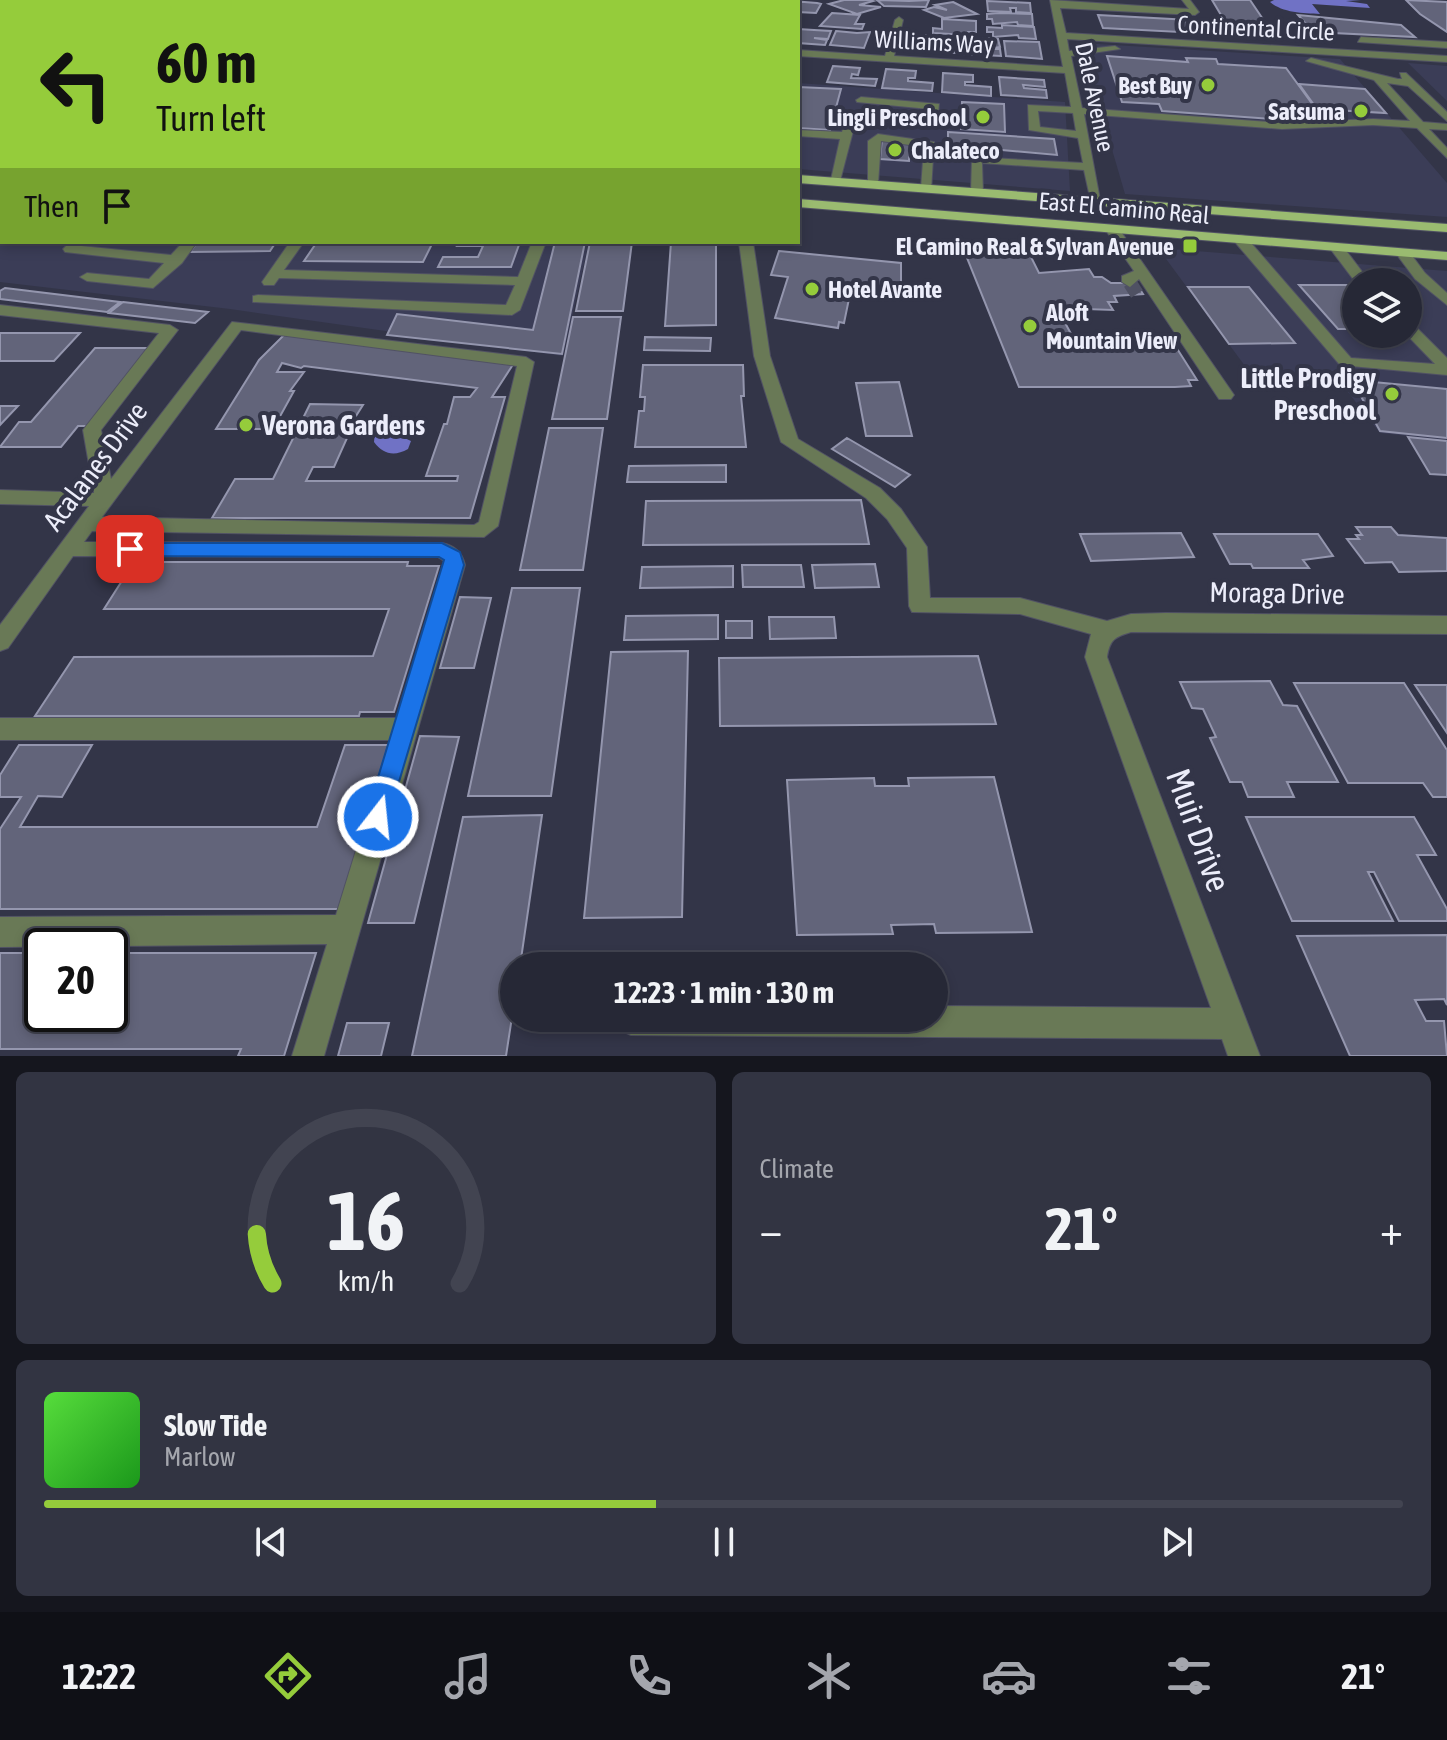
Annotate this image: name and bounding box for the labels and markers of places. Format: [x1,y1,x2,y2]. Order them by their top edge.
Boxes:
place label: Best Buy [1118,72,1192,99]
marker: Best Buy [1199,76,1217,94]
place label: Satsuma [1268,98,1345,125]
marker: Satsuma [1352,102,1370,120]
place label: Lingli Preschool [827,104,968,131]
marker: Lingli Preschool [974,108,992,126]
place label: Chalateco [911,137,1000,164]
marker: Chalateco [886,141,904,159]
place label: El Camino Real & Sylvan Avenue [896,233,1174,260]
marker: El Camino Real & Sylvan Avenue [1181,237,1199,255]
place label: Hotel Avante [828,276,942,303]
marker: Hotel Avante [803,280,821,298]
place label: Aloft Mountain View [1045,299,1178,354]
marker: Aloft Mountain View [1021,317,1039,335]
place label: Little Prodigy Preschool [1240,362,1377,426]
marker: Little Prodigy Preschool [1383,385,1401,403]
place label: Verona Gardens [261,409,425,441]
marker: Verona Gardens [237,416,255,434]
pin [96,515,164,583]

